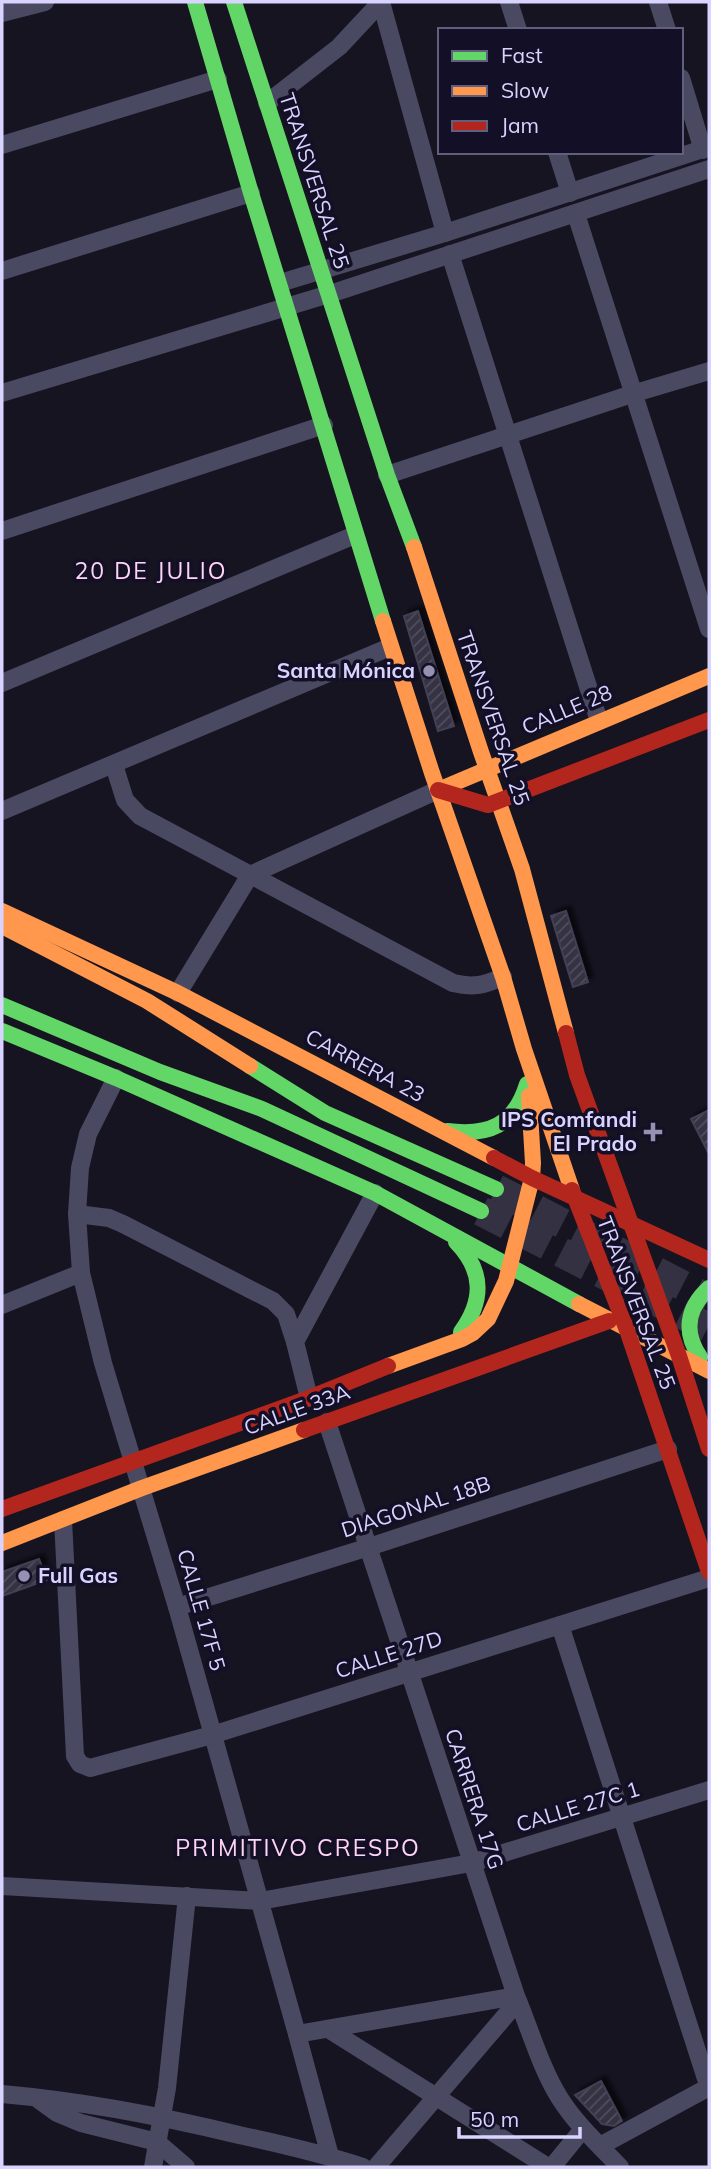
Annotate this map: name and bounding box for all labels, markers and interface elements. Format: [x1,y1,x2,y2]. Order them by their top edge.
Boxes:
legend [438,28,683,154]
text: Fast [501,42,543,68]
text: Slow [501,77,549,103]
street label: TRANSVERSAL 25 [274,90,356,272]
text: Jam [501,112,539,138]
district label: 20 DE JULIO [75,556,227,585]
street label: TRANSVERSAL 25 [452,627,536,808]
place label: Santa Mónica [277,657,415,683]
marker: Santa Mónica [421,663,437,679]
street label: CALLE 28 [518,678,616,740]
street label: CARRERA 23 [301,1023,430,1107]
place label: IPS Comfandi El Prado [501,1106,637,1156]
marker: IPS Comfandi El Prado [643,1122,663,1142]
street label: TRANSVERSAL 25 [592,1213,682,1393]
street label: CALLE 33A [240,1378,354,1440]
street label: DIAGONAL 18B [338,1470,494,1542]
street label: CALLE 17F 5 [172,1546,232,1673]
place label: Full Gas [38,1562,118,1588]
marker: Full Gas [16,1568,32,1584]
street label: CALLE 27D [332,1625,446,1684]
street label: CARRERA 17G [440,1725,510,1872]
street label: CALLE 27C 1 [513,1775,643,1837]
district label: PRIMITIVO CRESPO [175,1833,421,1862]
scale bar [459,2096,580,2140]
text: 50 m [470,2106,519,2132]

